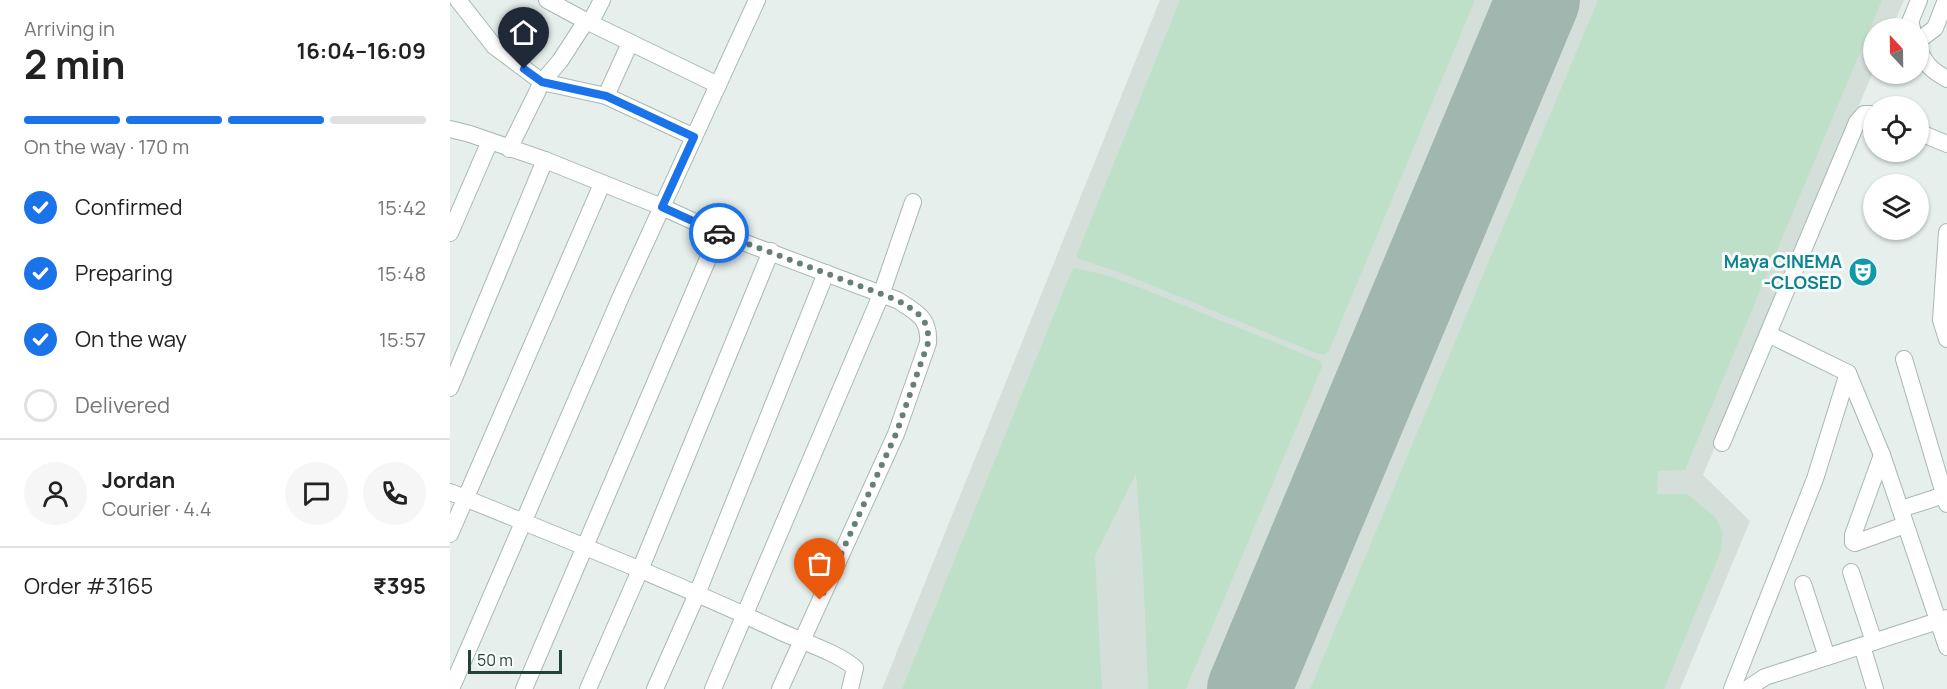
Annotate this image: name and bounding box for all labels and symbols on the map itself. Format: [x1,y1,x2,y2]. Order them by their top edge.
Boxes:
pin [498,7,549,69]
north arrow [1863,18,1929,84]
courier [689,203,749,263]
place label: Maya CINEMA -CLOSED [1724,249,1842,294]
theatre icon: Maya CINEMA -CLOSED [1847,256,1879,288]
pin [794,538,845,600]
scale bar [468,647,562,674]

